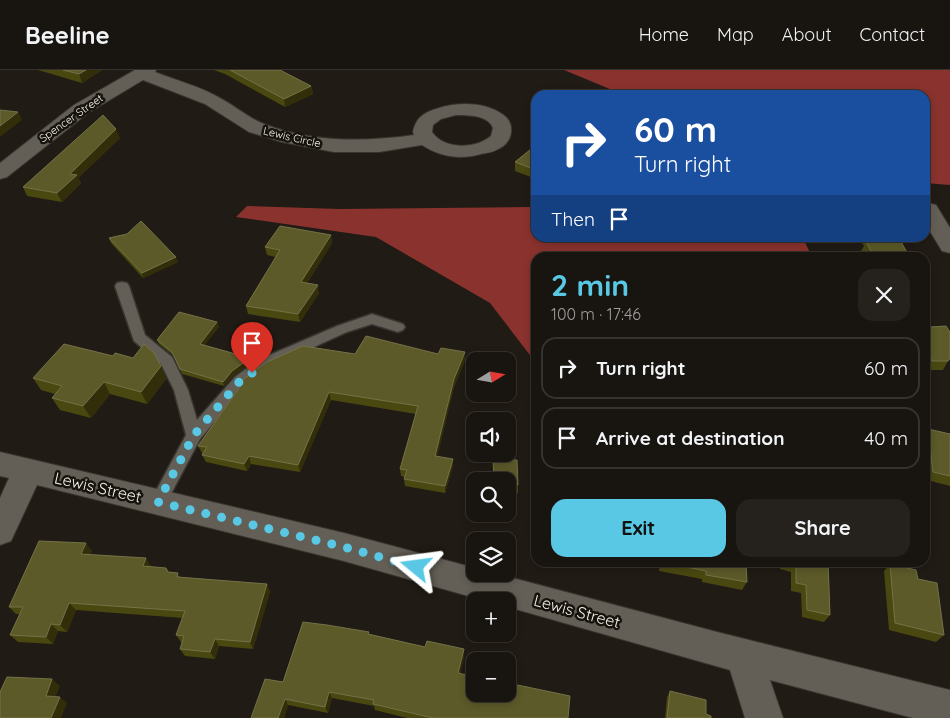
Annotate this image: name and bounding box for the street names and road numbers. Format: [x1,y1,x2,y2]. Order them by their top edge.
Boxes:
street label: Spencer Street [36,91,106,145]
street label: Lewis Circle [262,124,322,150]
street label: Lewis Street [53,467,143,507]
street label: Lewis Street [532,590,622,632]

